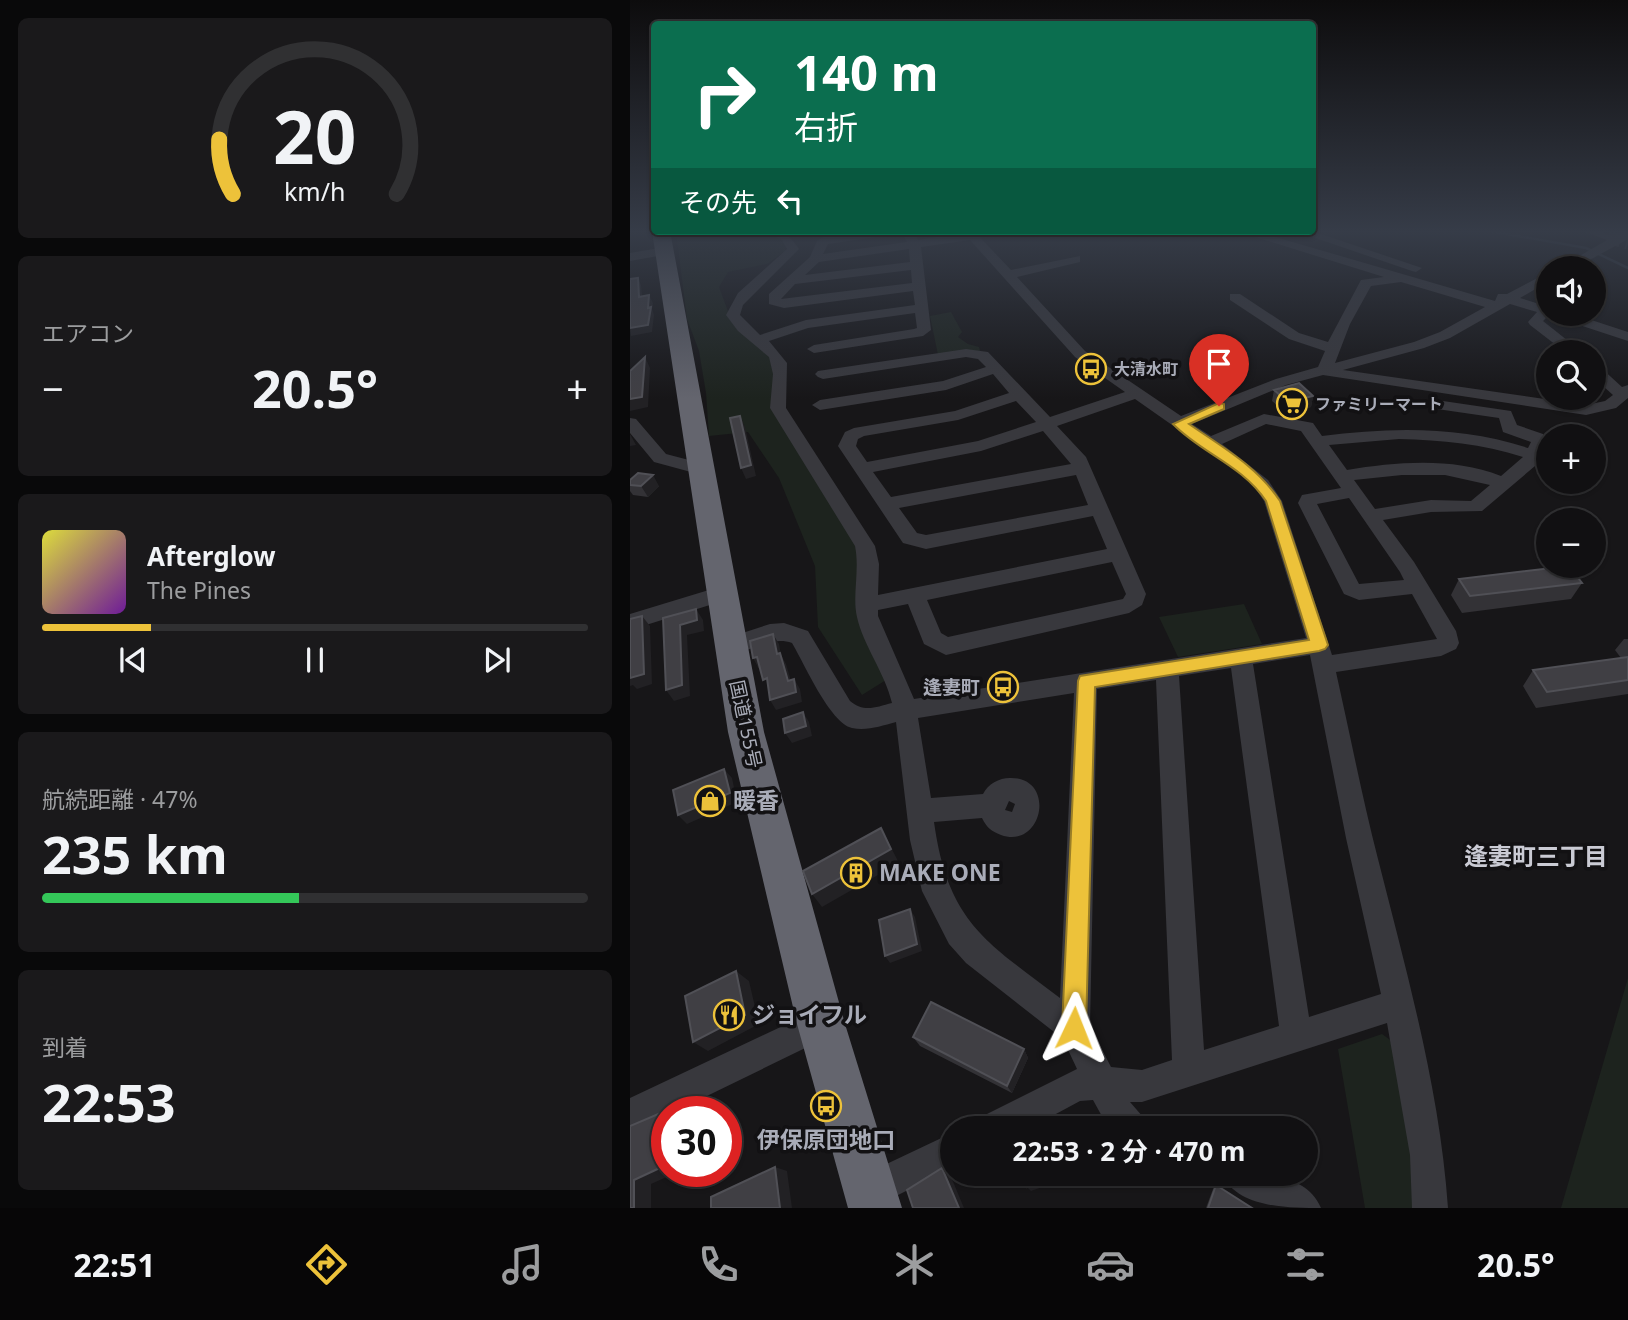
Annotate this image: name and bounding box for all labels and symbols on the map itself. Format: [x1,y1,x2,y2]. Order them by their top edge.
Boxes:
pin [1189,334,1249,406]
bus stop icon: 大清水町 [1074,352,1108,386]
place label: 大清水町 [1114,358,1178,380]
supermarket icon: ファミリーマート [1275,387,1309,421]
place label: ファミリーマート [1315,393,1443,415]
bus stop icon: 逢妻町 [986,670,1020,704]
place label: 逢妻町 [923,674,980,700]
street label: 国道155号 [724,677,768,771]
shop icon: 暖香 [693,784,727,818]
place label: 暖香 [733,784,779,816]
district label: 逢妻町三丁目 [1464,839,1608,872]
building icon: MAKE ONE [839,856,873,890]
place label: MAKE ONE [879,856,1001,888]
position arrow [1037,991,1111,1065]
restaurant icon: ジョイフル [712,998,746,1032]
place label: ジョイフル [752,998,867,1030]
bus stop icon: 伊保原団地口 [809,1089,843,1123]
speed limit sign: 30 [651,1096,742,1187]
place label: 伊保原団地口 [757,1123,895,1155]

